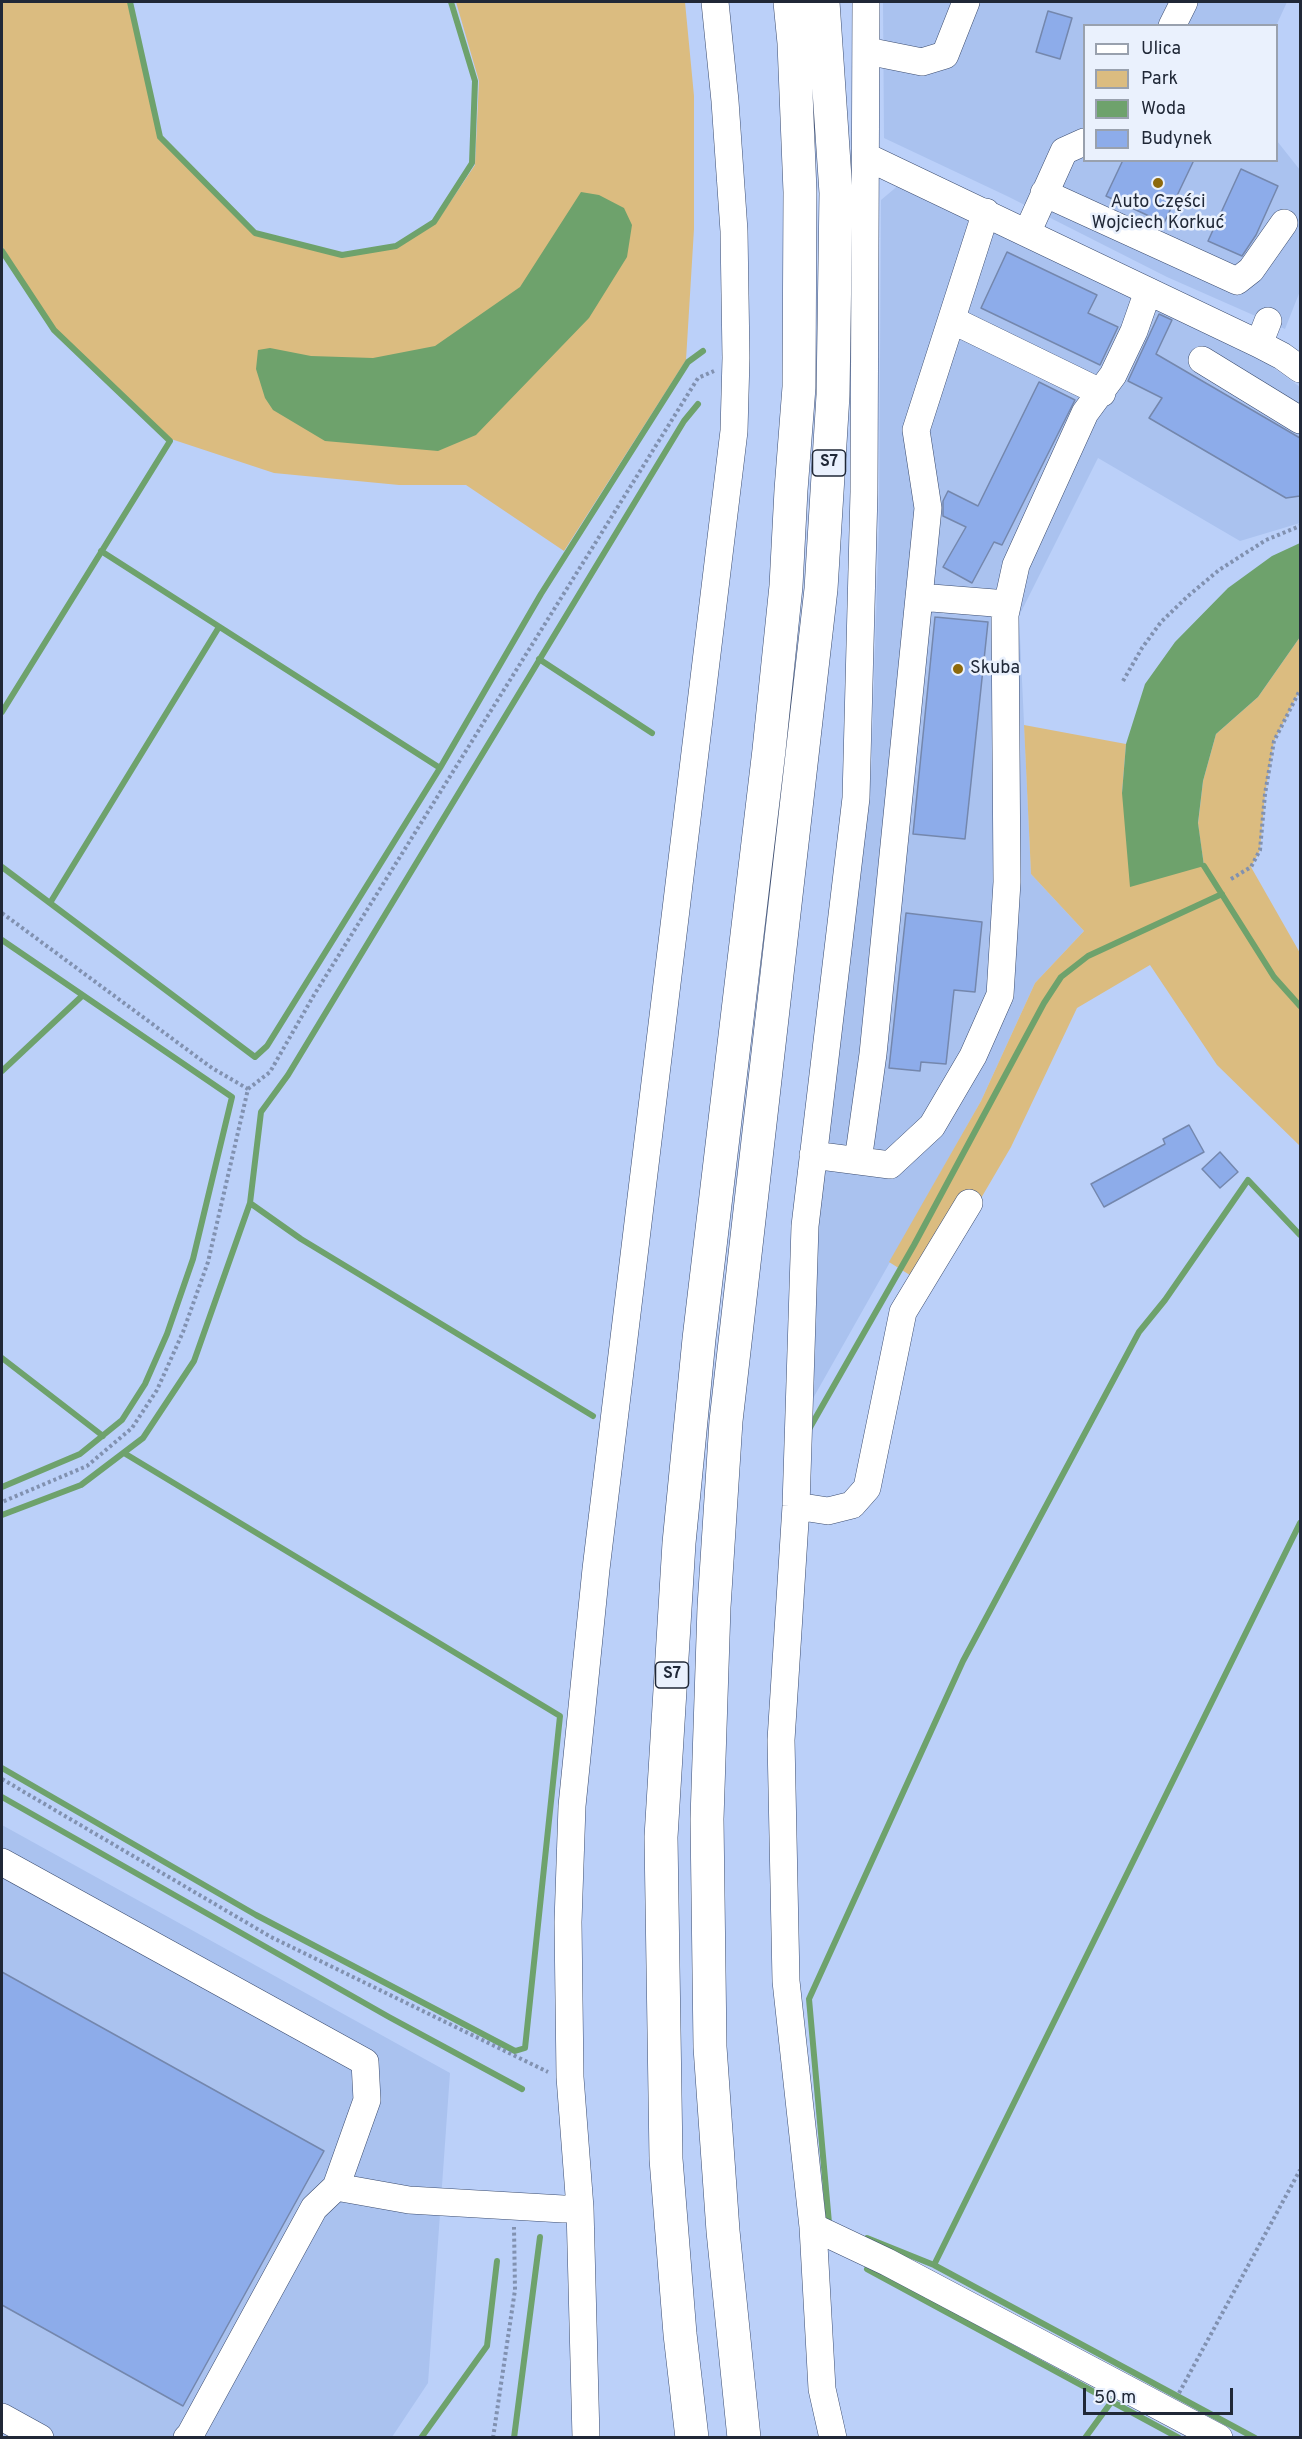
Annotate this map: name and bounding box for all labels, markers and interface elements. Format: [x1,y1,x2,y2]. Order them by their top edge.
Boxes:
legend [1083,24,1278,162]
text: Ulica [1141,38,1181,61]
text: Park [1141,68,1178,91]
text: Woda [1141,98,1186,121]
text: Budynek [1141,128,1212,151]
marker: Auto Części Wojciech Korkuć [1151,176,1165,190]
place label: Auto Części Wojciech Korkuć [1091,192,1225,234]
road number: S7 [812,450,846,476]
place label: Skuba [970,658,1020,680]
marker: Skuba [951,662,965,676]
road number: S7 [656,1662,688,1688]
scale bar [1086,2376,1236,2414]
text: 50 m [1094,2387,1136,2410]

